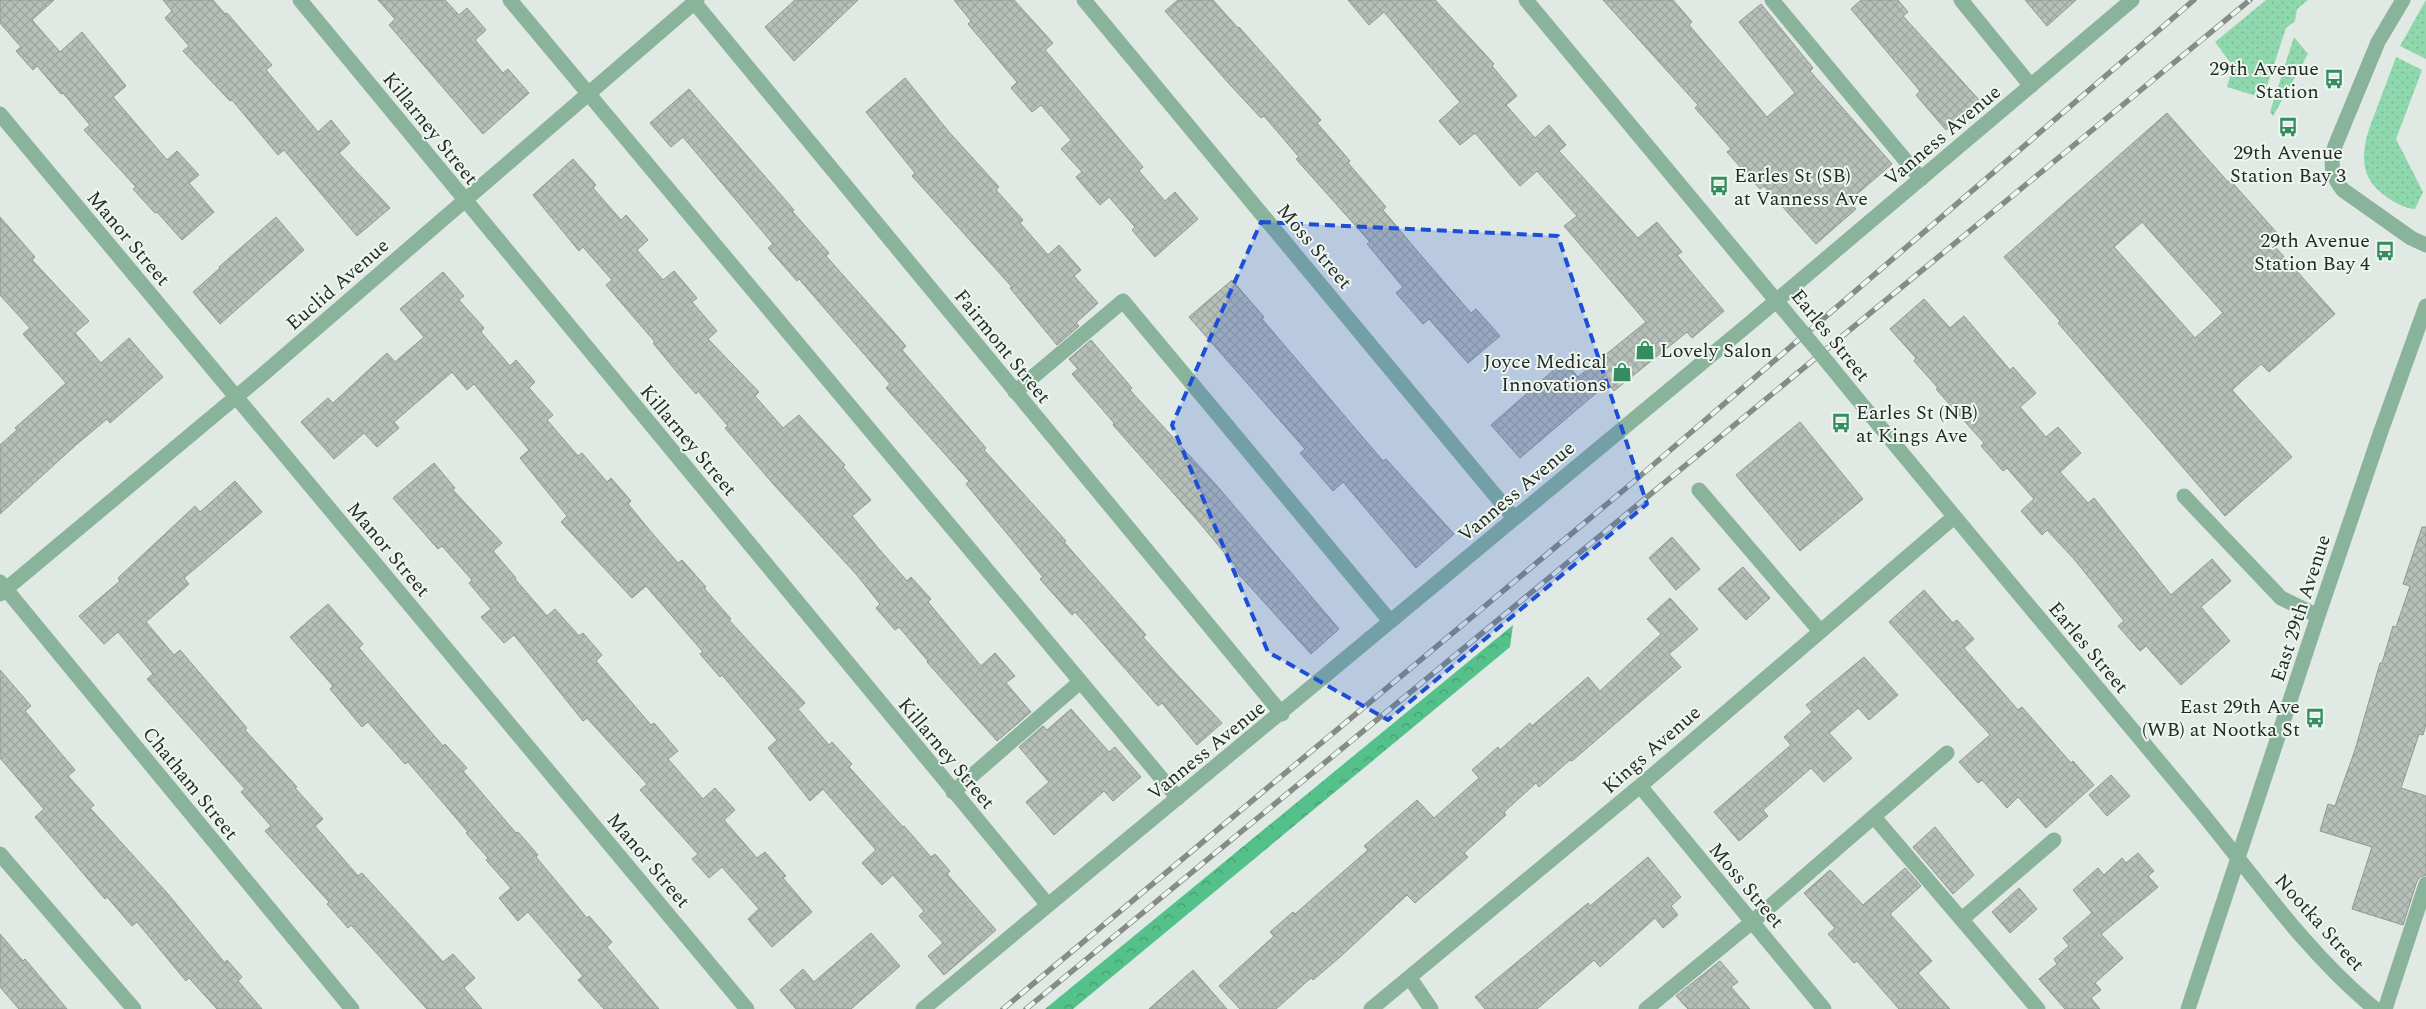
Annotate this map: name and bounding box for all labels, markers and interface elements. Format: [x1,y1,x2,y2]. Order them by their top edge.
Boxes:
place label: 29th Avenue Station [2209,54,2319,107]
street label: Killarney Street [375,65,485,192]
bus stop icon: 29th Avenue Station [2323,68,2345,90]
street label: Vanness Avenue [1878,78,2008,194]
bus stop icon: 29th Avenue Station Bay 3 [2277,116,2299,138]
place label: 29th Avenue Station Bay 3 [2230,138,2346,191]
place label: Earles St (SB) at Vanness Ave [1734,161,1868,214]
bus stop icon: Earles St (SB) at Vanness Ave [1708,175,1730,197]
street label: Manor Street [79,184,177,293]
street label: Moss Street [1269,197,1359,296]
place label: 29th Avenue Station Bay 4 [2254,226,2370,279]
street label: Euclid Avenue [279,231,396,338]
bus stop icon: 29th Avenue Station Bay 4 [2374,240,2396,262]
street label: Earles Street [1783,282,1877,389]
street label: Fairmont Street [946,283,1058,410]
place label: Lovely Salon [1660,336,1772,366]
shop icon: Lovely Salon [1634,339,1656,361]
place label: Joyce Medical Innovations [1484,347,1607,400]
shop icon: Joyce Medical Innovations [1611,361,1633,383]
street label: Killarney Street [632,378,744,503]
place label: Earles St (NB) at Kings Ave [1856,398,1978,451]
bus stop icon: Earles St (NB) at Kings Ave [1830,412,1852,434]
street label: Vanness Avenue [1452,434,1582,550]
street label: Manor Street [339,495,437,604]
street label: East 29th Avenue [2263,531,2339,686]
street label: Earles Street [2041,595,2136,700]
street label: Killarney Street [890,691,1002,816]
place label: East 29th Ave (WB) at Nootka St [2142,692,2300,745]
street label: Vanness Avenue [1141,694,1272,808]
street label: Kings Avenue [1596,698,1708,801]
bus stop icon: East 29th Ave (WB) at Nootka St [2304,707,2326,729]
street label: Chatham Street [135,720,246,847]
street label: Manor Street [599,806,697,915]
street label: Moss Street [1701,836,1791,935]
street label: Nootka Street [2267,867,2372,978]

